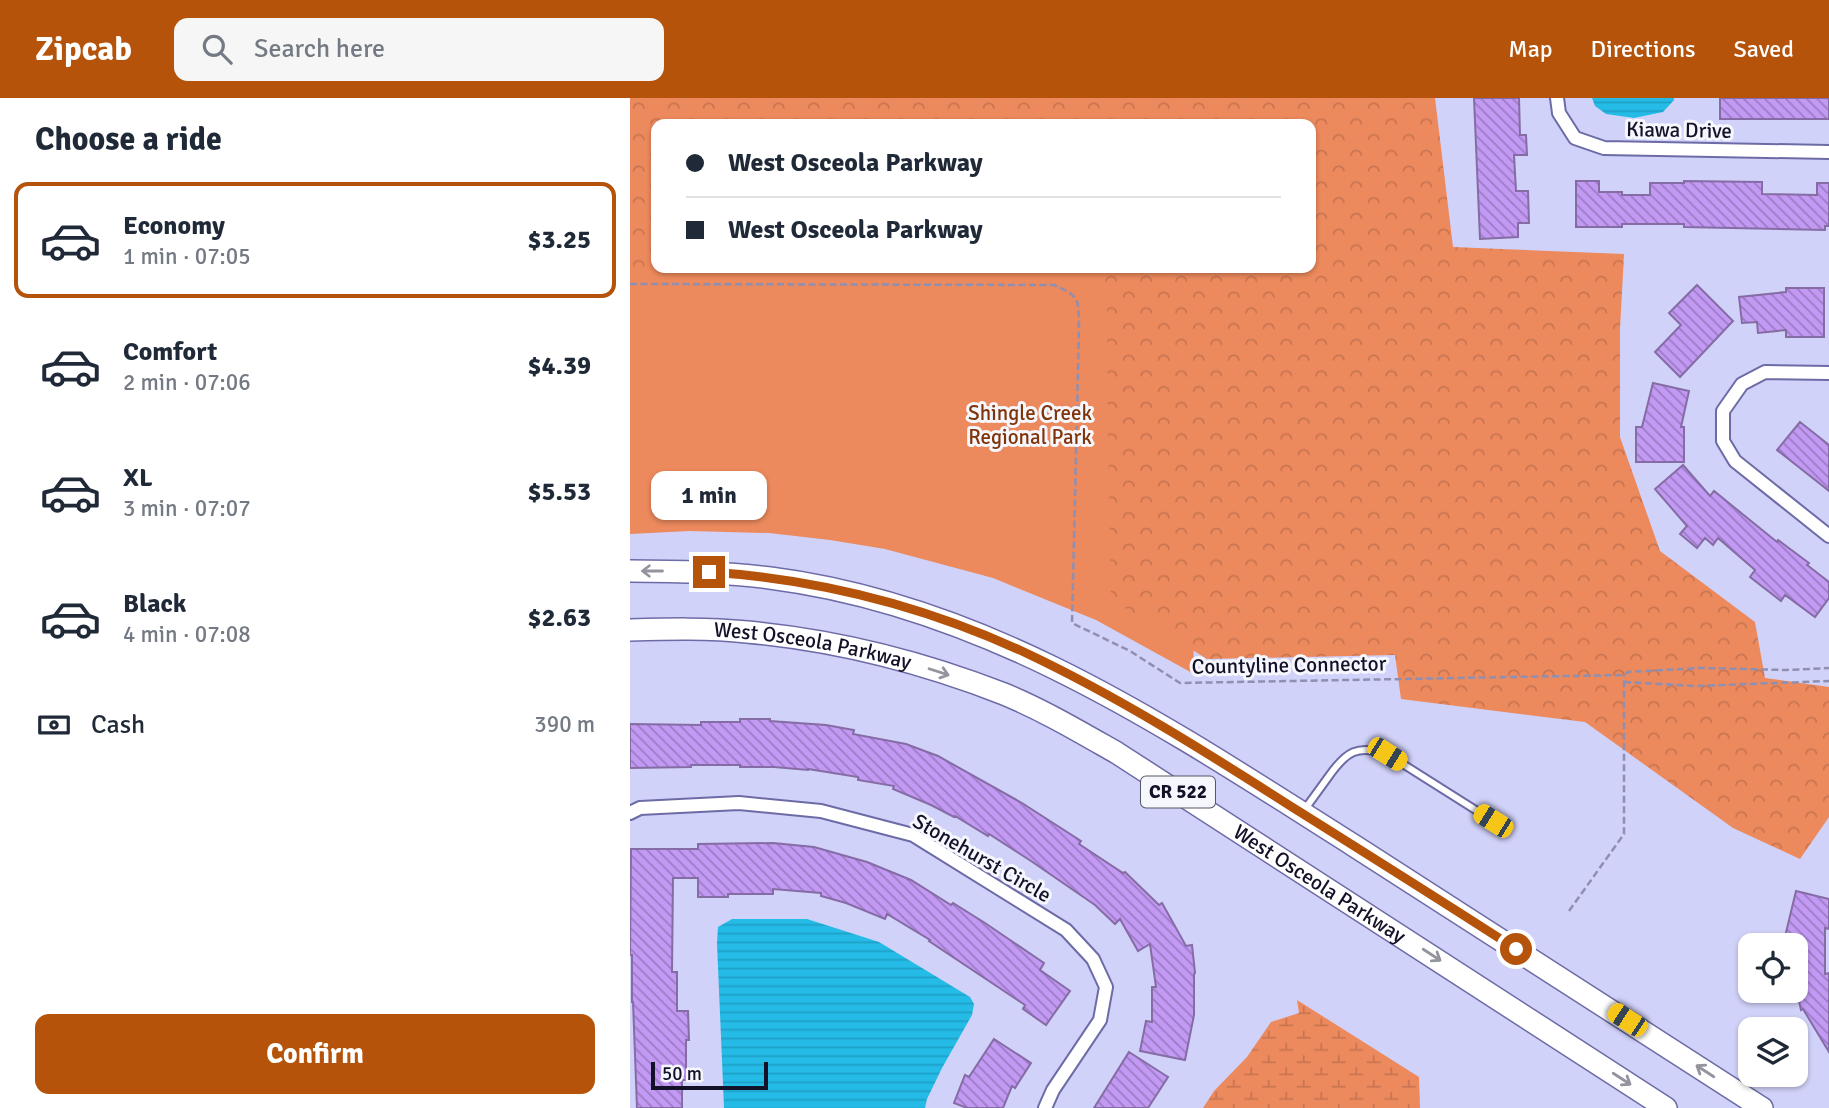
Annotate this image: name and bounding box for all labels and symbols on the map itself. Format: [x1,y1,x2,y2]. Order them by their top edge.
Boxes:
street label: Kiawa Drive [1626,116,1732,144]
park label: Shingle Creek Regional Park [968,400,1092,450]
callout: 1 min [651,470,767,519]
route end [693,556,725,588]
one-way arrow [641,564,664,578]
street label: West Osceola Parkway [713,617,914,675]
street label: Countyline Connector [1192,650,1387,680]
one-way arrow [927,666,949,679]
car [1364,734,1411,774]
road number: CR 522 [1141,776,1215,807]
car [1470,801,1517,841]
street label: Stonehurst Circle [908,808,1056,908]
street label: West Osceola Parkway [1228,819,1411,949]
route start [1500,933,1532,965]
one-way arrow [1421,948,1441,962]
car [1604,1000,1651,1040]
scale bar [651,1059,768,1091]
one-way arrow [1695,1064,1715,1078]
one-way arrow [1612,1072,1632,1086]

